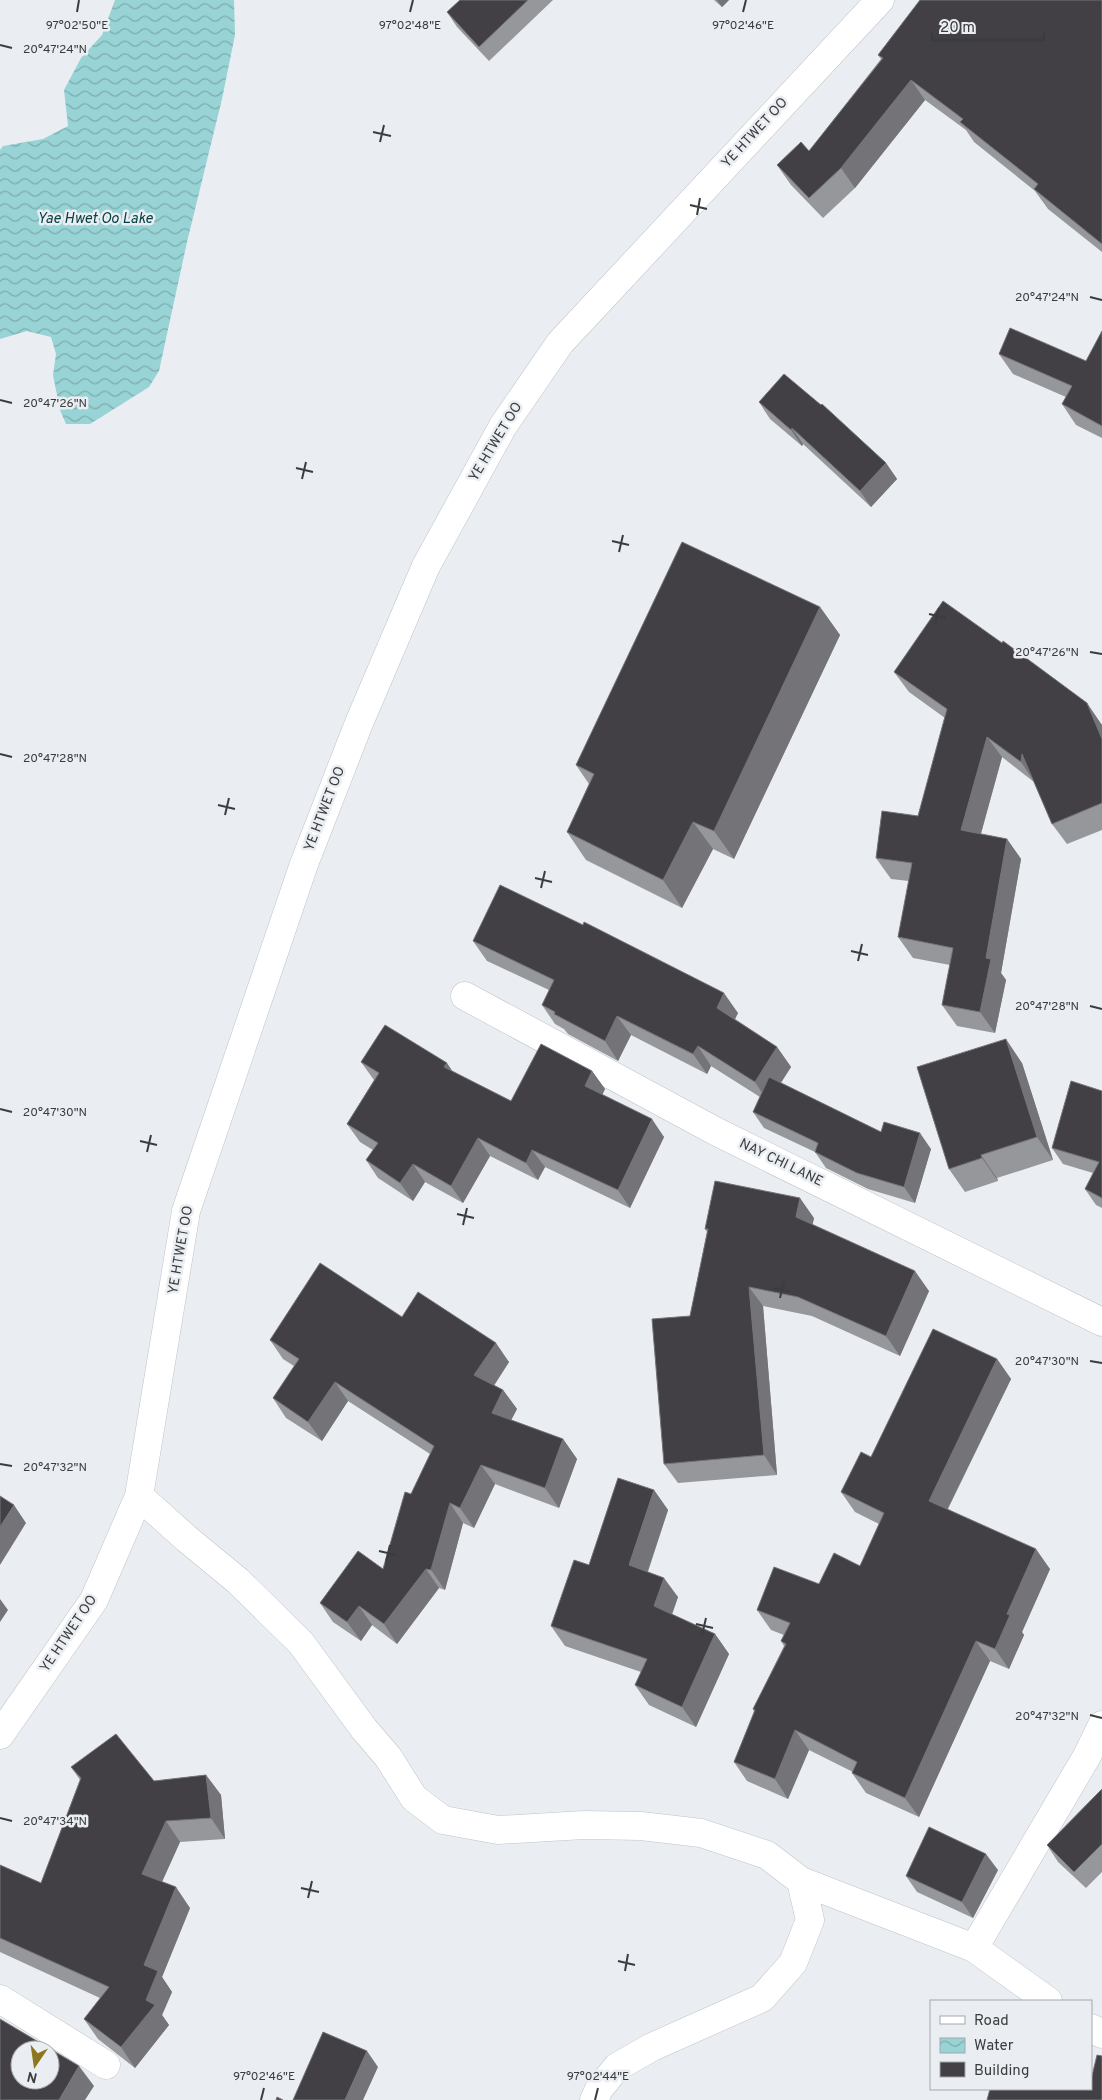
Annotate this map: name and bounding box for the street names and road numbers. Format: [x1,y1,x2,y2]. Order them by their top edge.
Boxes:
street label: YE HTWET OO [718,94,792,172]
street label: YE HTWET OO [466,399,526,485]
street label: YE HTWET OO [301,764,349,854]
street label: NAY CHI LANE [736,1135,826,1191]
street label: YE HTWET OO [165,1204,197,1296]
street label: YE HTWET OO [37,1592,101,1676]

